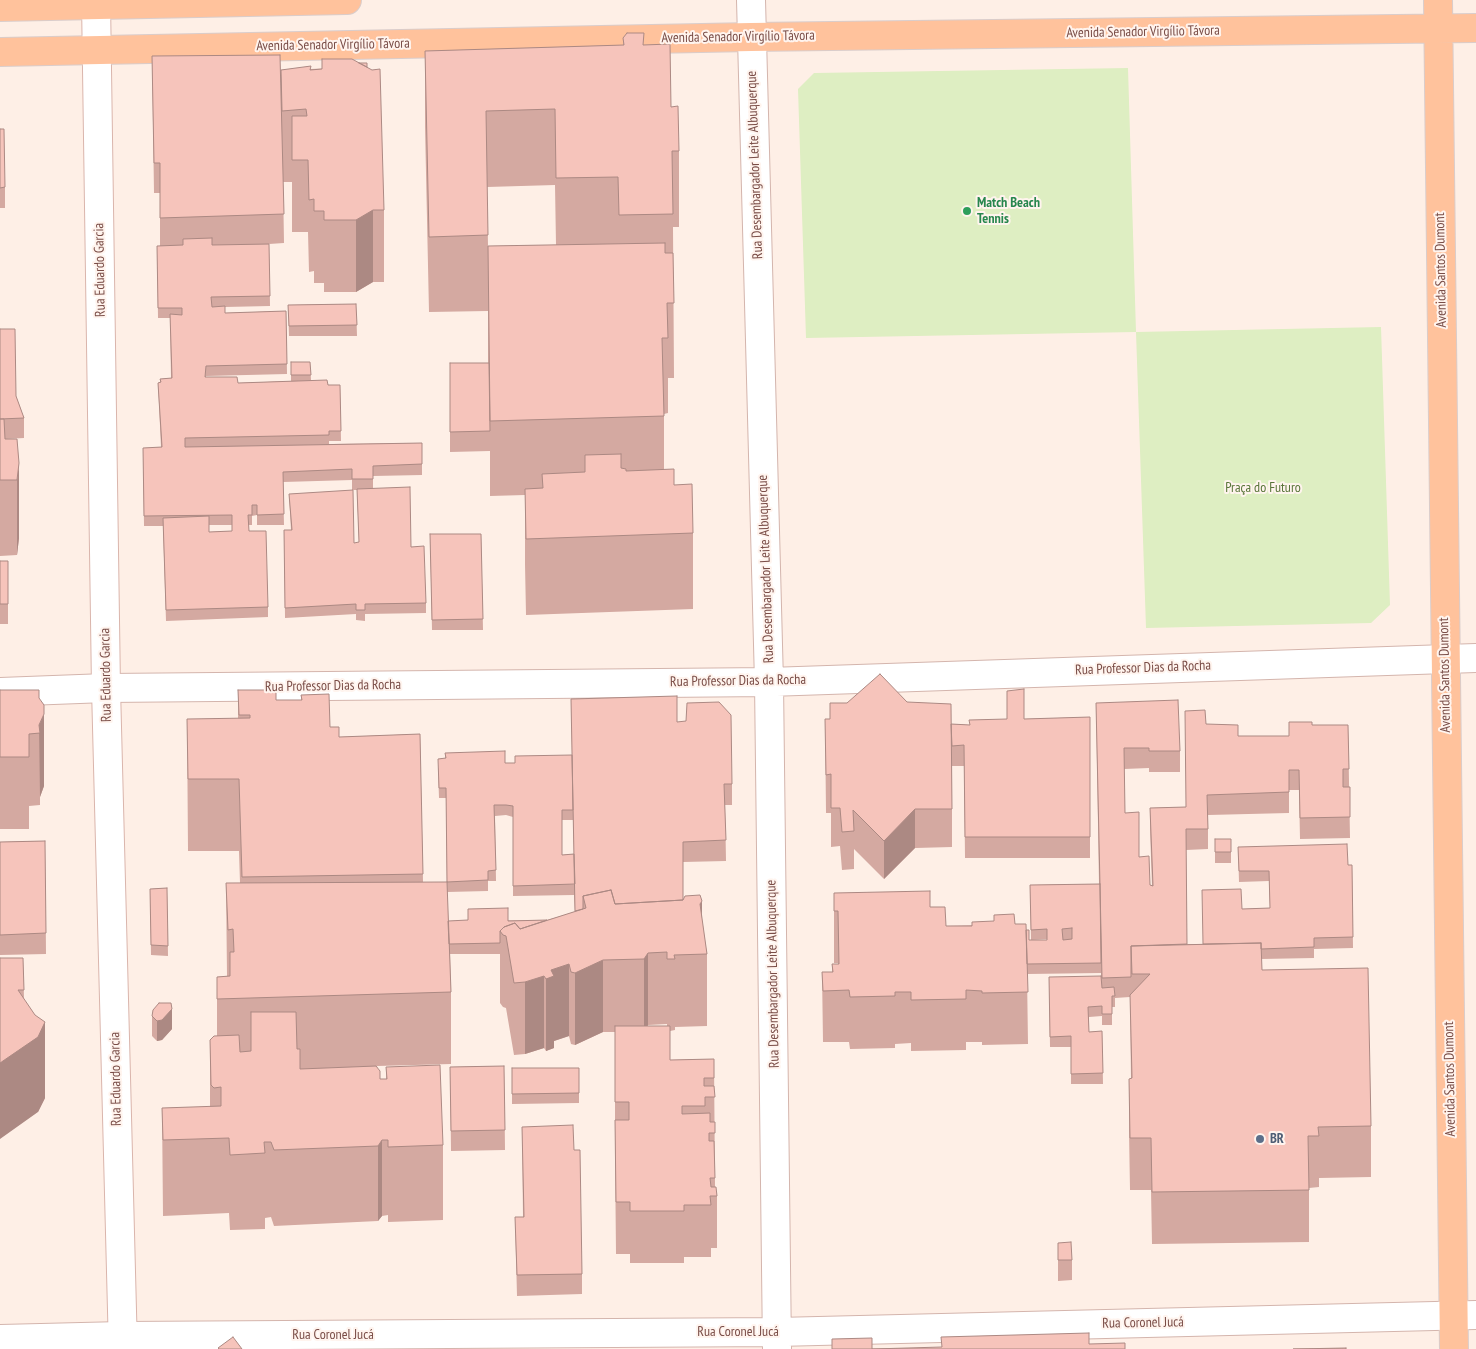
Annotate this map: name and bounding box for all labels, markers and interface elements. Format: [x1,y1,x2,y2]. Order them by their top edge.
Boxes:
street label: Avenida Senador Virgílio Távora [1066,22,1220,42]
street label: Avenida Senador Virgílio Távora [661,27,815,47]
street label: Avenida Senador Virgílio Távora [256,35,410,55]
street label: Rua Desembargador Leite Albuquerque [743,71,767,259]
place label: Match Beach Tennis [977,195,1040,228]
marker: Match Beach Tennis [961,205,973,217]
street label: Avenida Santos Dumont [1432,212,1450,328]
street label: Rua Eduardo Garcia [91,223,109,317]
street label: Rua Desembargador Leite Albuquerque [754,475,778,663]
park label: Praça do Futuro [1225,480,1301,496]
street label: Avenida Santos Dumont [1436,617,1454,733]
street label: Rua Eduardo Garcia [97,628,115,722]
street label: Rua Professor Dias da Rocha [1075,657,1211,679]
street label: Rua Professor Dias da Rocha [670,671,806,691]
street label: Rua Professor Dias da Rocha [265,676,401,696]
street label: Rua Desembargador Leite Albuquerque [763,880,783,1068]
street label: Avenida Santos Dumont [1441,1021,1459,1137]
street label: Rua Eduardo Garcia [107,1032,125,1126]
place label: BR [1270,1131,1284,1147]
marker: BR [1254,1133,1266,1145]
street label: Rua Coronel Jucá [1102,1314,1184,1332]
street label: Rua Coronel Jucá [697,1324,779,1340]
street label: Rua Coronel Jucá [292,1327,374,1343]

